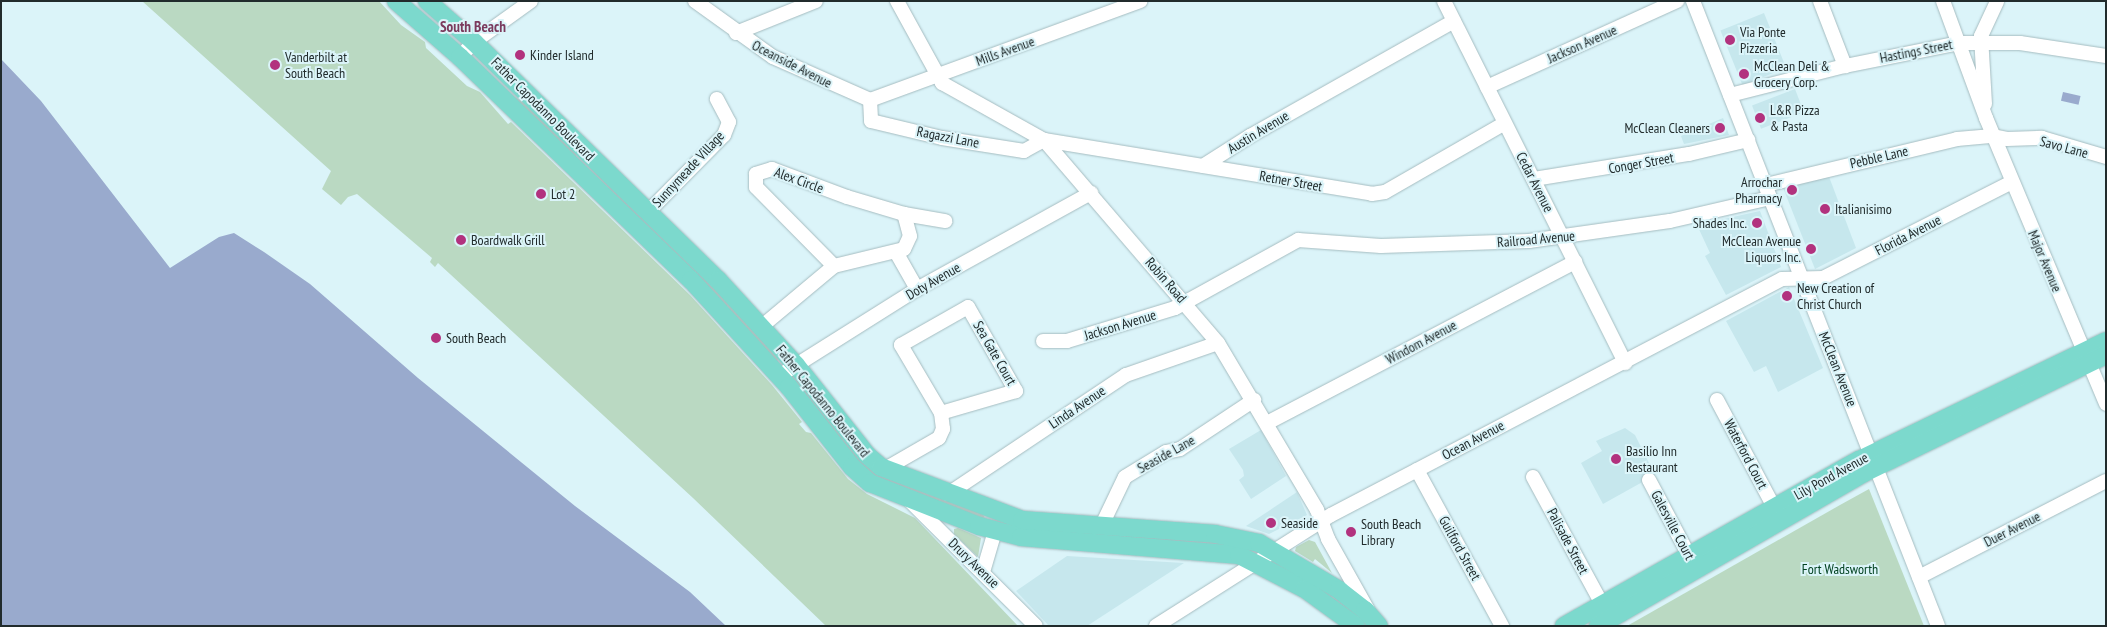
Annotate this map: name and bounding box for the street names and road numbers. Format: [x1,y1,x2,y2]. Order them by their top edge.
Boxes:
street label: Jackson Avenue [1544,21,1620,67]
street label: Mills Avenue [973,33,1037,69]
street label: Hastings Street [1878,36,1954,66]
street label: Oceanside Avenue [749,37,835,91]
street label: Father Capodanno Boulevard [488,54,598,164]
street label: Austin Avenue [1224,107,1292,157]
street label: Ragazzi Lane [915,123,981,151]
street label: Sunnymeade Village [648,127,728,211]
street label: Savo Lane [2038,133,2090,161]
street label: Pebble Lane [1848,142,1910,172]
street label: Cedar Avenue [1513,149,1557,215]
street label: Conger Street [1607,149,1675,177]
street label: Alex Circle [772,163,826,197]
street label: Retner Street [1258,167,1324,195]
street label: Florida Avenue [1872,211,1944,259]
street label: Railroad Avenue [1496,227,1576,251]
street label: Major Avenue [2024,227,2066,295]
street label: Robin Road [1142,254,1190,306]
street label: Doty Avenue [902,259,964,303]
street label: Jackson Avenue [1082,306,1158,344]
street label: Windom Avenue [1383,316,1459,368]
street label: Sea Gate Court [970,318,1020,388]
street label: McClean Avenue [1815,329,1861,409]
street label: Father Capodanno Boulevard [773,342,873,460]
street label: Linda Avenue [1045,382,1109,432]
street label: Waterford Court [1721,416,1771,492]
street label: Ocean Avenue [1439,417,1507,463]
street label: Seaside Lane [1134,431,1198,477]
street label: Lily Pond Avenue [1791,449,1871,503]
street label: Galesville Court [1648,487,1698,563]
street label: Palisade Street [1544,505,1592,577]
street label: Duer Avenue [1981,508,2043,550]
street label: Guilford Street [1436,513,1484,583]
street label: Drury Avenue [945,534,1003,592]

